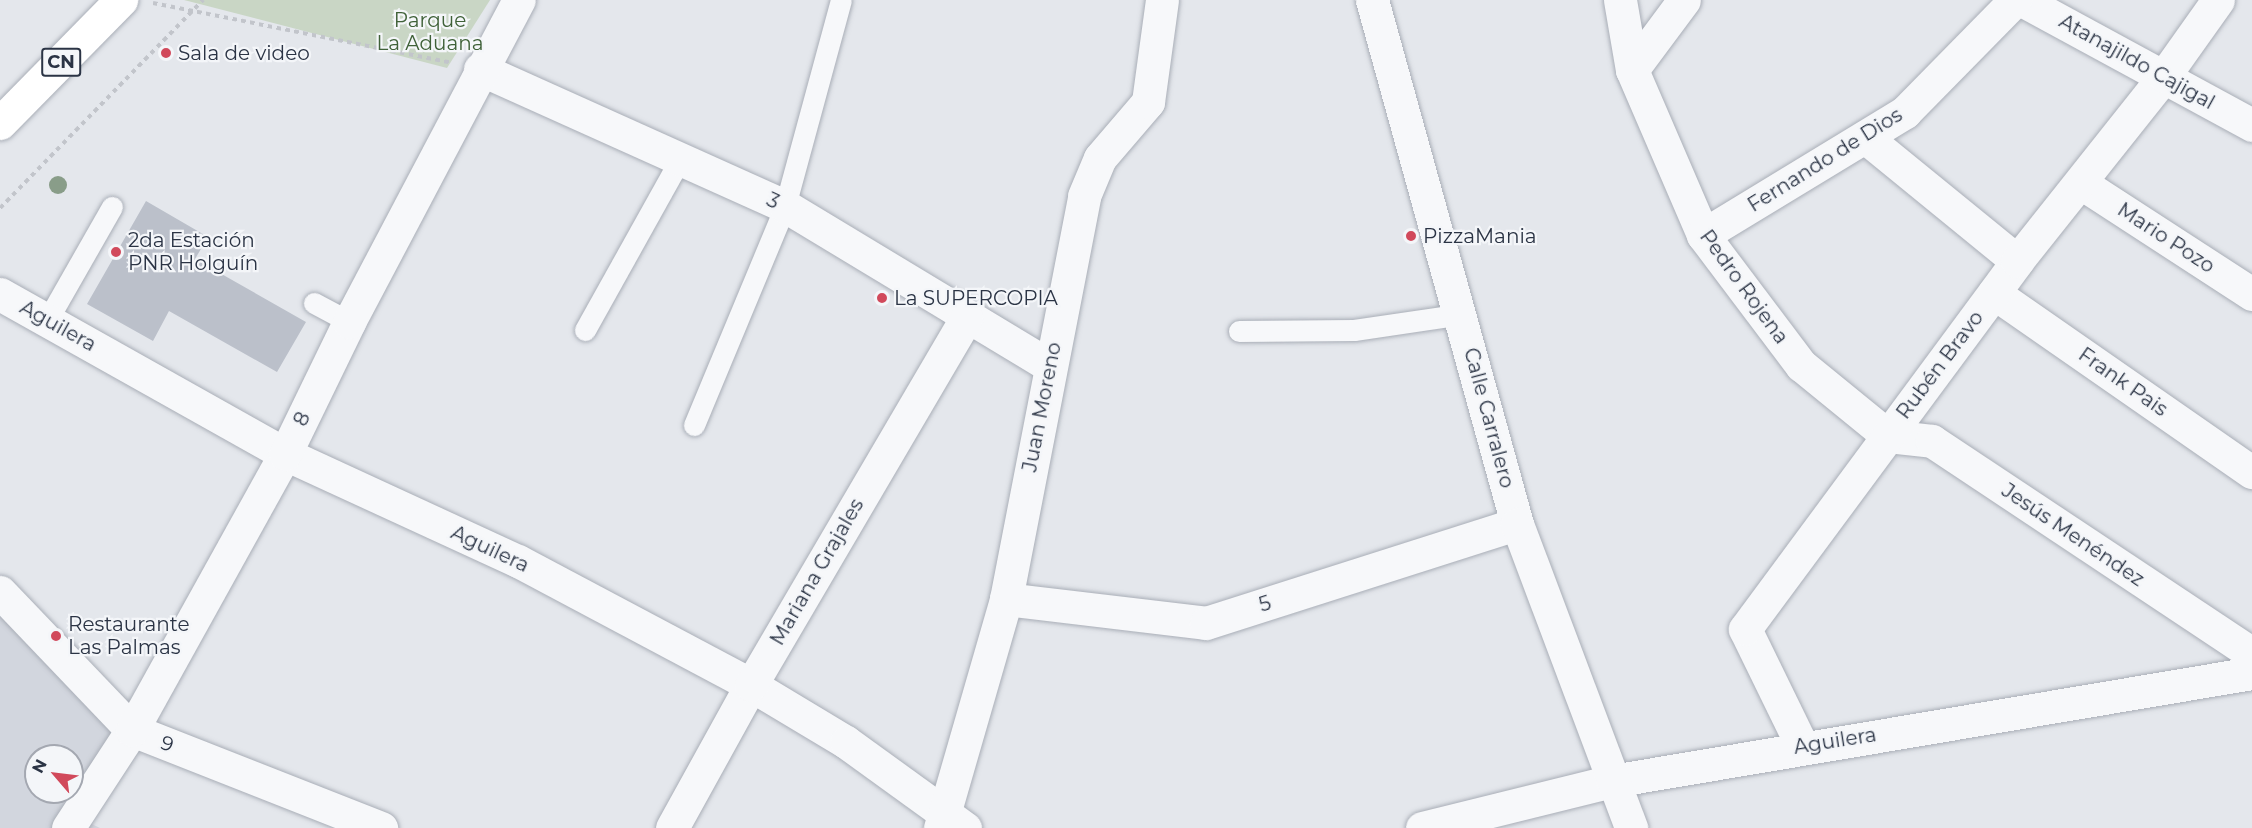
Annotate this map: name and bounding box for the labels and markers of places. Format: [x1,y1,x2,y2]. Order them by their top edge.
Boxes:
place label: Sala de video [178,41,310,65]
marker: Sala de video [159,46,173,60]
place label: PizzaMania [1423,224,1537,248]
place label: 2da Estación PNR Holguín [128,228,258,275]
marker: PizzaMania [1404,229,1418,243]
marker: 2da Estación PNR Holguín [109,245,123,259]
place label: La SUPERCOPIA [894,286,1058,310]
marker: La SUPERCOPIA [875,291,889,305]
place label: Restaurante Las Palmas [68,612,190,659]
marker: Restaurante Las Palmas [49,629,63,643]

